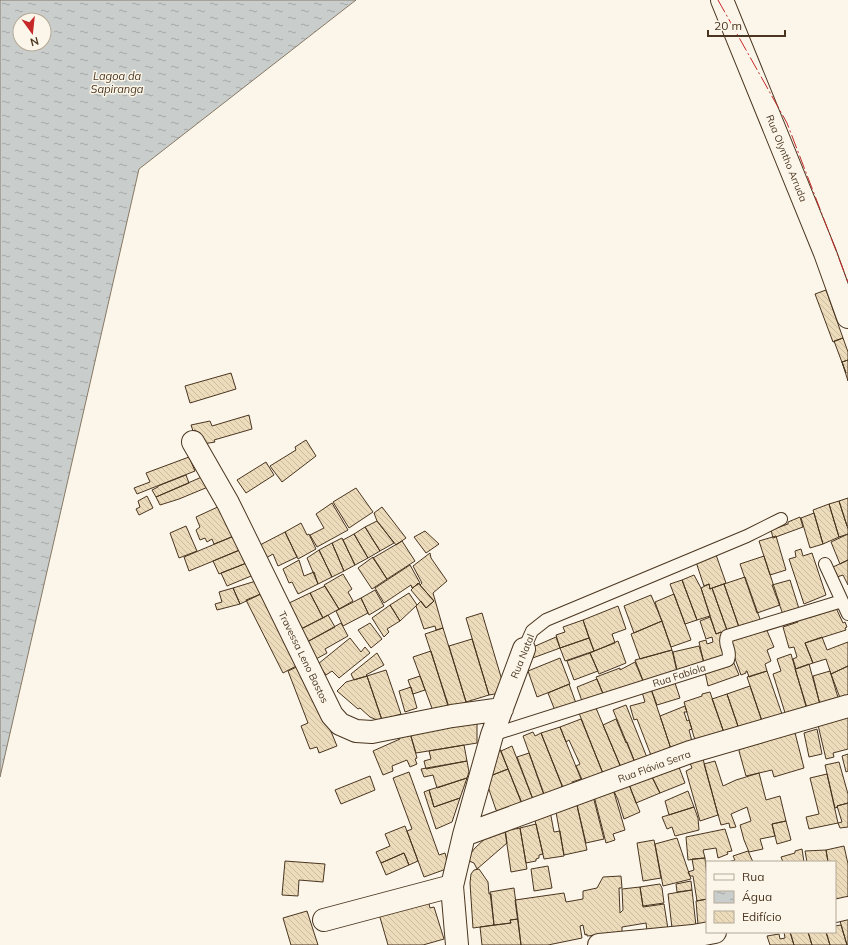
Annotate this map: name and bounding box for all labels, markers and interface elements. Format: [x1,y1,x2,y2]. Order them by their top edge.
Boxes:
north arrow [12,12,52,52]
scale bar [708,12,785,38]
text: 20 m [714,18,742,33]
text: N [29,34,40,49]
water label: Lagoa da Sapiranga [91,69,144,96]
street label: Rua Olyntho Arruda [763,113,810,204]
street label: Travessa Leno Bastos [276,609,332,705]
street label: Rua Natal [508,632,537,680]
street label: Rua Fabíola [651,661,707,690]
street label: Rua Flávia Serra [616,747,692,786]
legend [706,861,836,933]
text: Rua [742,869,764,884]
text: Água [742,889,772,904]
text: Edifício [742,909,782,924]

